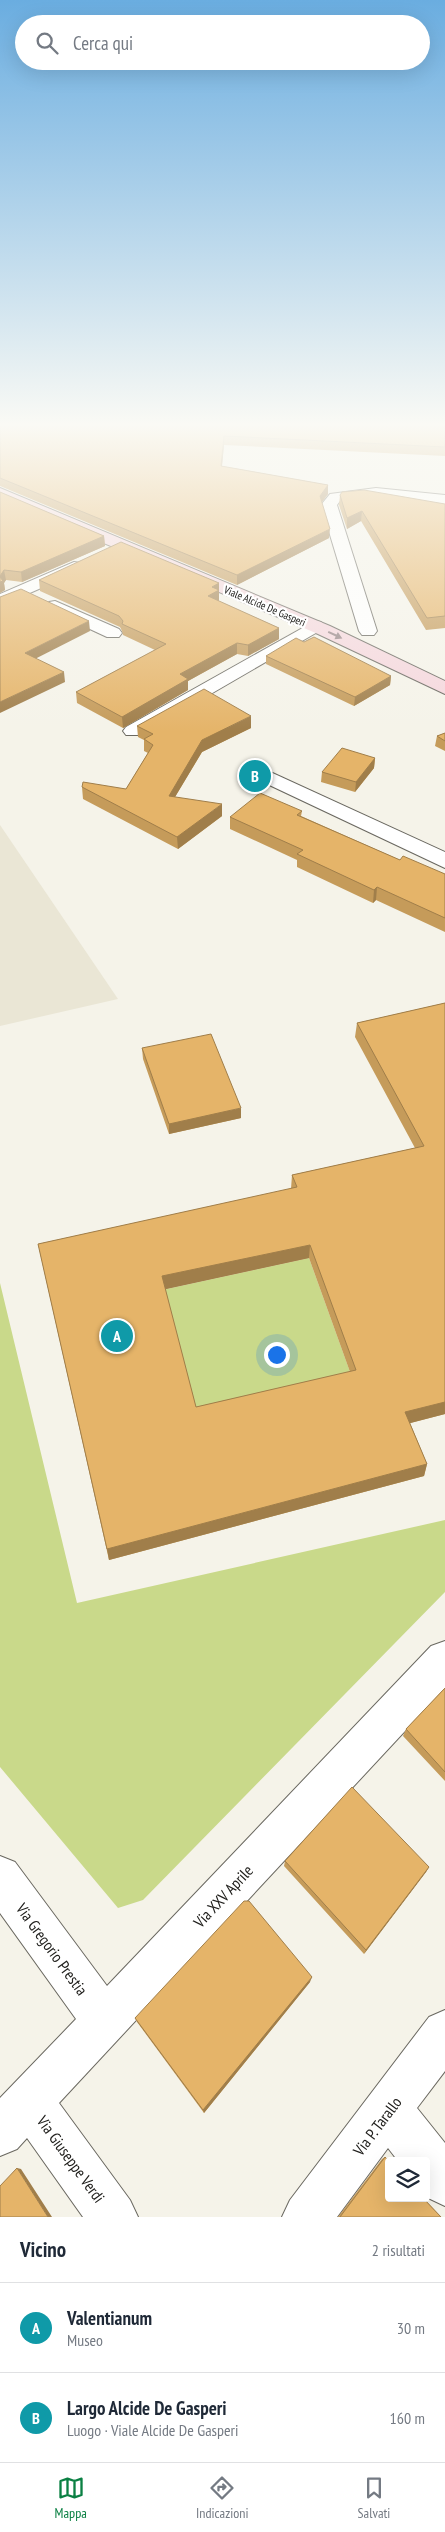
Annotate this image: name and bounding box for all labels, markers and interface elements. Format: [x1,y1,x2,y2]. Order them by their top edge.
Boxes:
search box [15,15,430,70]
icon: search [33,29,61,57]
text: Cerca qui [73,31,133,55]
street label: Viale Alcide De Gasperi [221,582,308,630]
one-way arrow [328,631,342,639]
pin: B [239,757,271,795]
pin: A [101,1317,133,1355]
your location [264,1342,290,1368]
street label: Via XXV Aprile [188,1860,257,1932]
street label: Via Gregorio Prestia [11,1898,92,1999]
street label: Via P. Tarallo [348,2093,406,2160]
street label: Via Giuseppe Verdi [32,2111,109,2206]
map controls [385,2157,430,2202]
button: layers [385,2157,430,2202]
text: Vicino [20,2236,66,2263]
text: 2 risultati [372,2240,425,2260]
text: Valentianum [67,2306,152,2330]
text: A [32,2318,40,2338]
text: 30 m [397,2318,425,2338]
text: Museo [67,2330,103,2350]
text: Largo Alcide De Gasperi [67,2396,227,2420]
text: B [32,2408,40,2428]
text: 160 m [390,2408,425,2428]
text: Luogo · Viale Alcide De Gasperi [67,2420,238,2440]
tab: Mappa [55,2474,87,2522]
tab: Indicazioni [196,2474,248,2522]
tab: Salvati [358,2474,390,2522]

